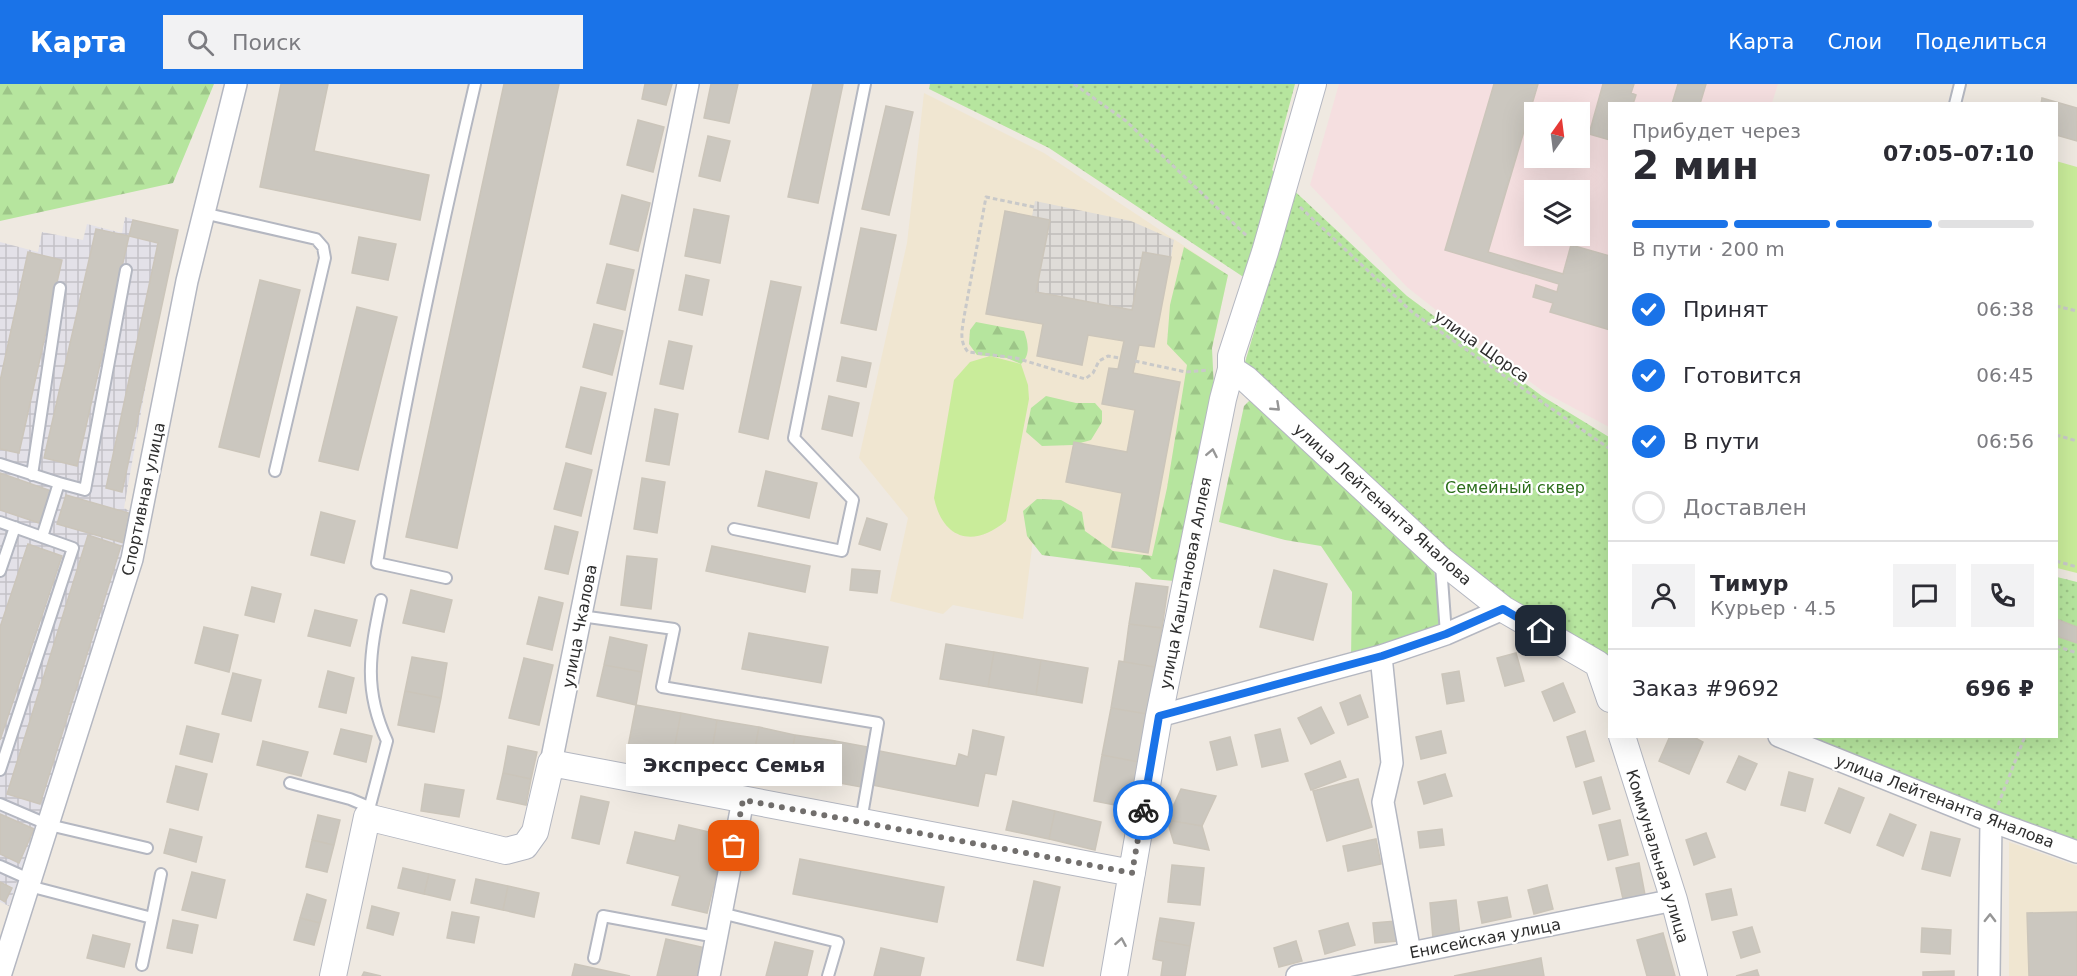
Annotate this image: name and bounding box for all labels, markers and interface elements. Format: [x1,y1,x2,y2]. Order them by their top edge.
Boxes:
search box [163,15,583,69]
text: Карта [30,26,127,59]
icon: search [184,26,217,59]
text: Поиск [232,30,302,55]
text: Карта [1728,30,1794,54]
text: Слои [1827,30,1882,54]
text: Поделиться [1915,30,2047,54]
north arrow [1524,102,1590,168]
map controls [1524,102,1590,246]
text: Прибудет через [1632,119,1801,143]
text: 07:05–07:10 [1883,141,2034,166]
text: 2 мин [1632,143,1759,188]
button: layers [1524,180,1590,246]
text: В пути · 200 m [1632,237,1785,261]
icon: check [1632,293,1665,326]
text: Принят [1683,297,1768,322]
text: 06:38 [1976,297,2034,321]
street label: улица Щорса [1430,307,1533,386]
icon: check [1632,359,1665,392]
text: Готовится [1683,363,1802,388]
text: 06:45 [1976,363,2034,387]
one-way arrow [1268,399,1279,410]
street label: улица Лейтенанта Яналова [1290,419,1476,589]
street label: Спортивная улица [118,421,169,578]
icon: check [1632,425,1665,458]
text: В пути [1683,429,1760,454]
text: 06:56 [1976,429,2034,453]
one-way arrow [1205,448,1218,458]
street label: улица Каштановая Аллея [1156,475,1215,691]
park label: Семейный сквер [1445,478,1585,497]
text: Доставлен [1683,495,1807,520]
street label: улица Чкалова [558,563,601,690]
button: person [1632,564,1695,627]
button: chat [1893,564,1956,627]
button: phone [1971,564,2034,627]
text: Тимур [1710,571,1789,596]
text: Курьер · 4.5 [1710,596,1836,620]
pin [1515,605,1566,656]
icon: home [1524,614,1557,647]
text: Заказ #9692 [1632,676,1779,701]
text: 696 ₽ [1965,676,2034,701]
callout: Экспресс Семья [626,744,842,786]
street label: улица Лейтенанта Яналова [1833,751,2057,852]
text: Экспресс Семья [643,753,825,777]
street label: Коммунальная улица [1622,767,1693,945]
courier [1113,780,1173,840]
icon: bike [1127,794,1160,827]
pin [708,820,759,871]
icon: bag [717,829,750,862]
one-way arrow [1984,913,1996,922]
street label: Енисейская улица [1408,914,1562,962]
one-way arrow [1114,937,1126,946]

